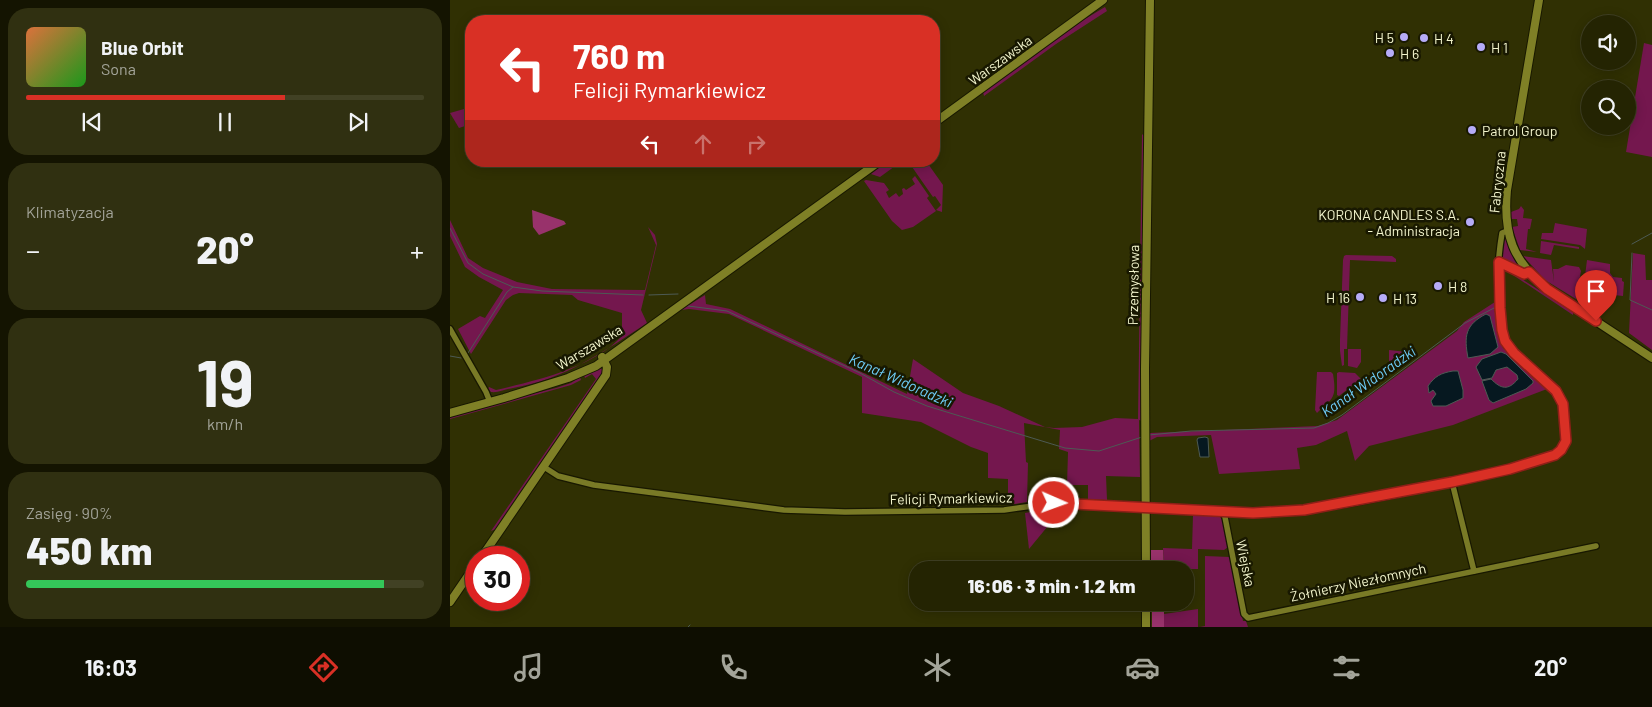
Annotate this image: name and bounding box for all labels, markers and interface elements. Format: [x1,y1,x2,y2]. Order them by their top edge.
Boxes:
map controls [1581,15,1636,135]
button: sound [1581,15,1636,70]
place label: H 5 [1375,29,1394,46]
place label: H 4 [1434,30,1454,47]
street label: Warszawska [965,31,1035,89]
marker: H 5 [1398,31,1410,43]
marker: H 4 [1418,32,1430,44]
text: 760 m [573,34,665,76]
icon: left [490,35,555,100]
text: Blue Orbit [101,36,184,59]
place label: H 1 [1491,39,1508,56]
marker: H 1 [1475,41,1487,53]
place label: H 6 [1400,45,1419,62]
marker: H 6 [1384,47,1396,59]
text: Sona [101,59,136,78]
text: Felicji Rymarkiewicz [573,76,766,102]
button: search [1581,80,1636,135]
icon: previous [78,108,106,136]
icon: pause [211,108,239,136]
icon: next [344,108,372,136]
place label: Patrol Group [1482,122,1558,139]
marker: Patrol Group [1466,124,1478,136]
icon: left [636,130,664,158]
icon: ahead [689,130,717,158]
icon: right [742,130,770,158]
street label: Fabryczna [1485,150,1509,214]
text: Klimatyzacja [26,202,114,221]
place label: KORONA CANDLES S.A. - Administracja [1318,206,1460,239]
marker: KORONA CANDLES S.A. - Administracja [1464,216,1476,228]
text: 20° [196,226,254,272]
text: − [26,233,40,267]
text: + [410,233,424,267]
street label: Przemysłowa [1124,245,1142,325]
pin [1575,270,1617,321]
icon: arrive [1582,277,1610,305]
place label: H 8 [1448,278,1467,295]
marker: H 8 [1432,280,1444,292]
place label: H 16 [1326,289,1350,306]
place label: H 13 [1393,290,1417,307]
marker: H 16 [1354,291,1366,303]
marker: H 13 [1377,292,1389,304]
street label: Warszawska [553,321,625,373]
text: 19 [196,342,254,420]
water label: Kanał Widoradzki [1317,342,1419,420]
water label: Kanał Widoradzki [847,349,956,411]
text: km/h [207,414,243,433]
position arrow [1027,476,1079,528]
street label: Felicji Rymarkiewicz [890,488,1012,508]
text: Zasięg · 90% [26,503,113,522]
text: 450 km [26,527,152,573]
street label: Wiejska [1233,538,1259,588]
speed limit sign: 30 [465,546,530,611]
street label: Żołnierzy Niezłomnych [1288,559,1428,605]
text: 16:06 · 3 min · 1.2 km [967,574,1136,597]
icon: directions [306,650,341,685]
icon: music [511,650,546,685]
icon: phone [716,650,751,685]
icon: climate [920,650,955,685]
icon: car [1125,650,1160,685]
icon: filters [1329,650,1364,685]
text: 16:03 [85,654,137,680]
text: 20° [1534,654,1567,680]

